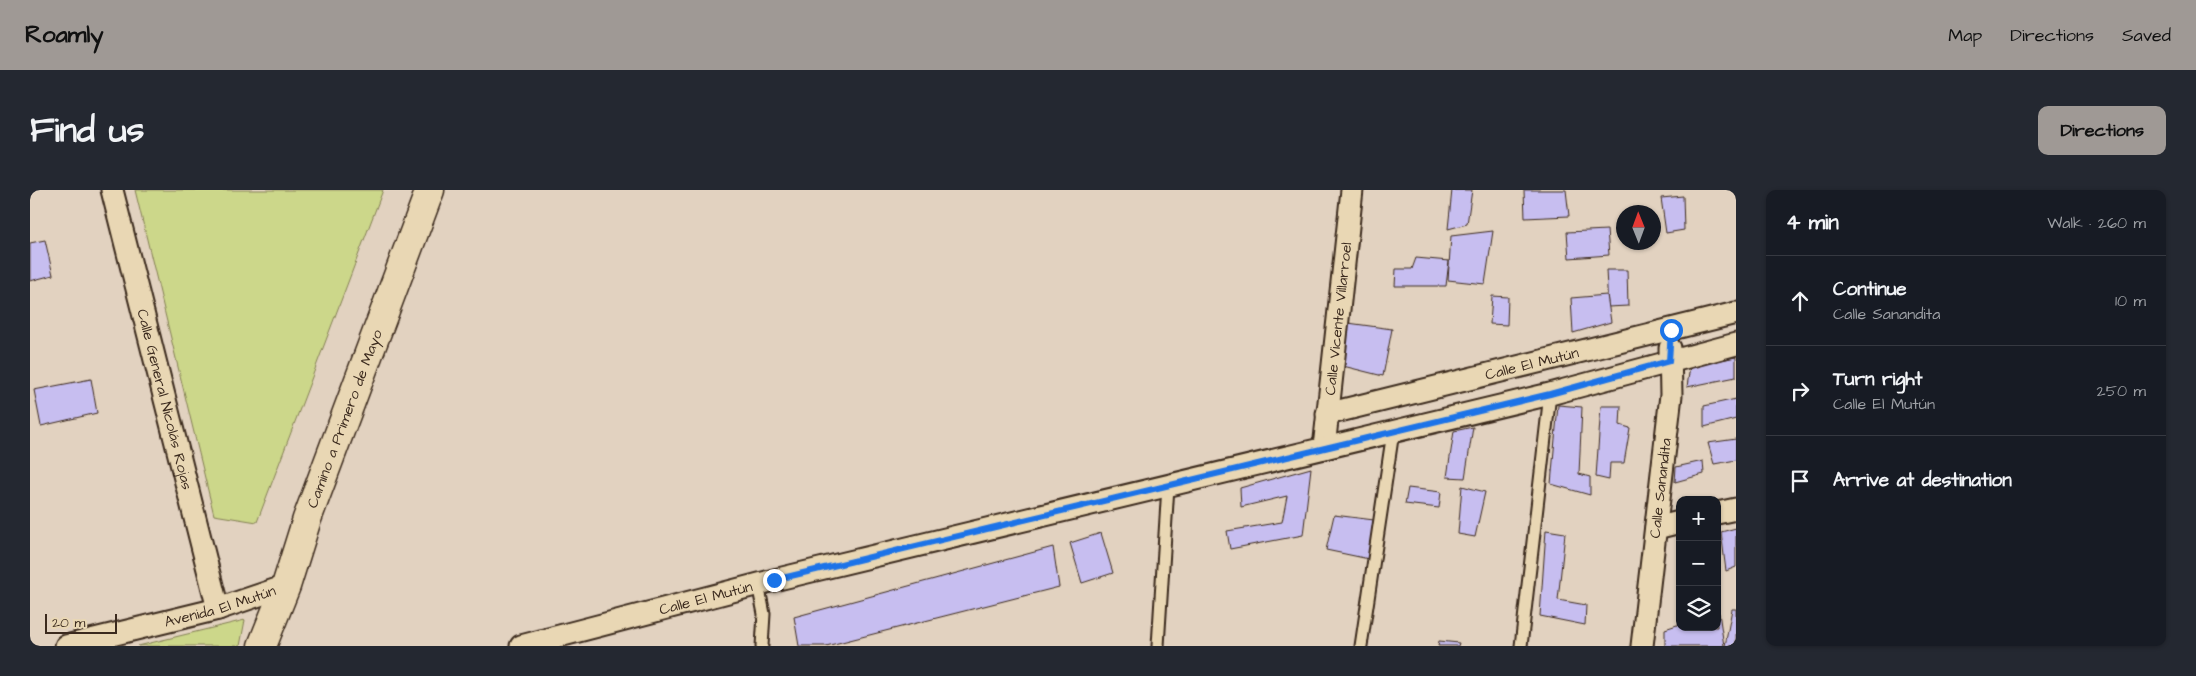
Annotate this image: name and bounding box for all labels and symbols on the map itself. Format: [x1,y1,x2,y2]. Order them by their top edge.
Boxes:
north arrow [1616,205,1661,250]
street label: Calle Vicente Villarroel [1319,241,1357,396]
street label: Calle General Nicolás Rojas [132,307,198,492]
route start [1660,319,1683,342]
street label: Camino a Primero de Mayo [302,326,388,511]
street label: Calle El Mutún [1483,342,1581,385]
street label: Calle Sanandita [1644,436,1677,539]
route end [763,569,786,592]
street label: Calle El Mutún [657,575,755,620]
street label: Avenida El Mutún [162,580,279,632]
scale bar [45,611,118,634]

